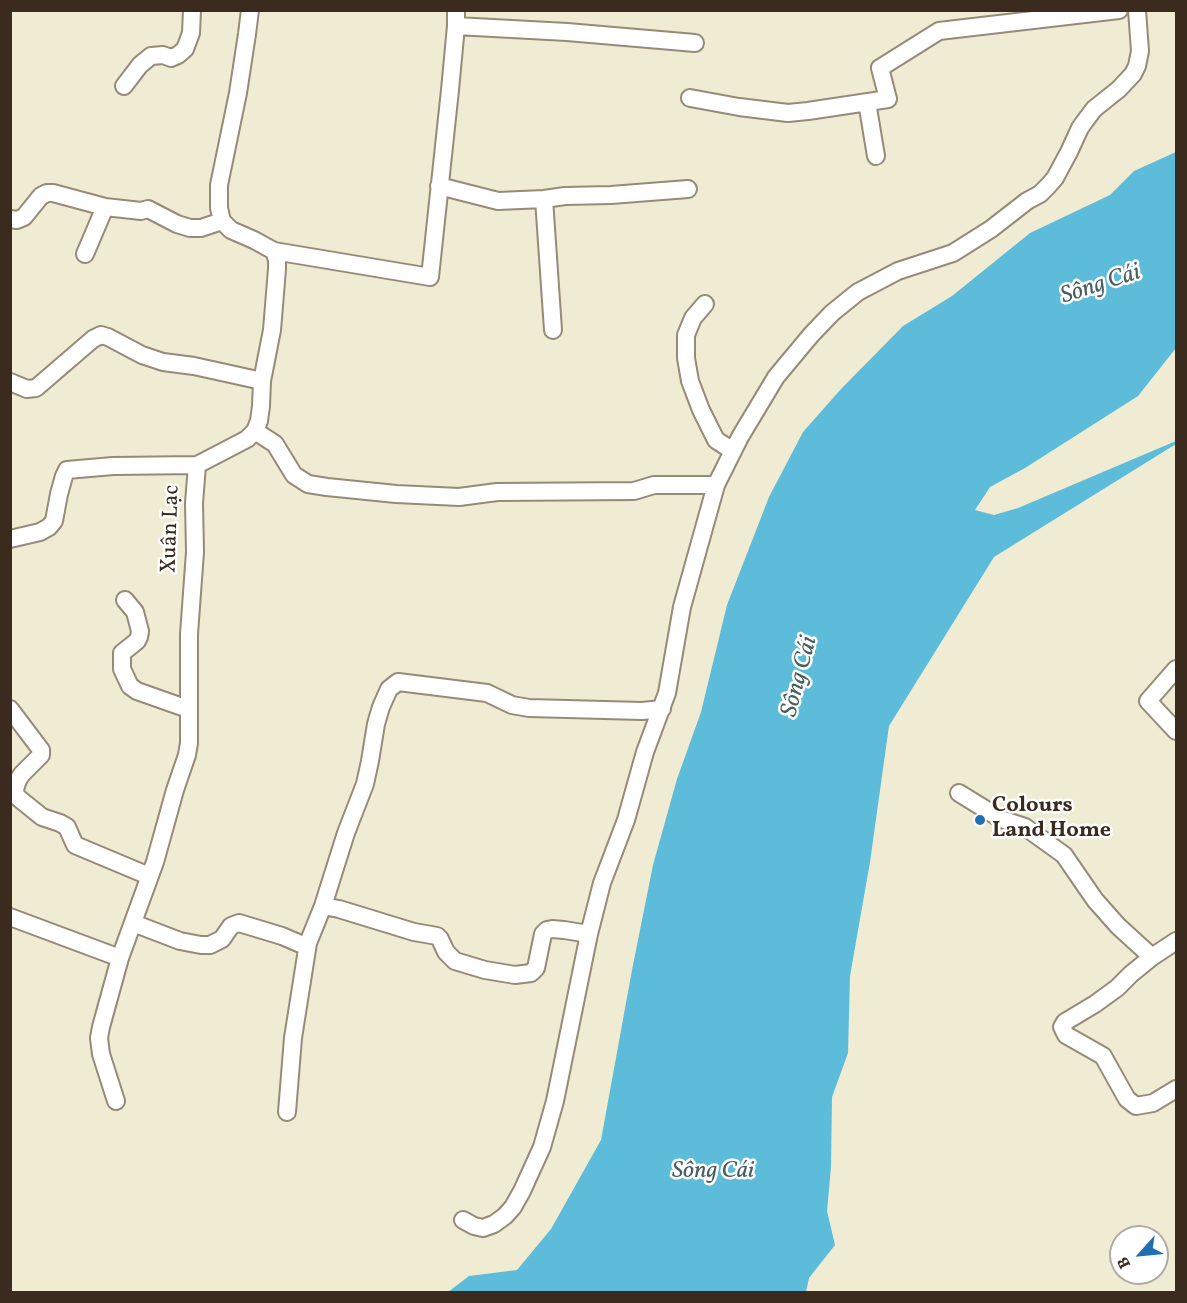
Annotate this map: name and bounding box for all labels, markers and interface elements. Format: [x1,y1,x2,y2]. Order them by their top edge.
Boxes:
water label: Sông Cái [1058,260,1144,312]
street label: Xuân Lạc [157,484,187,574]
water label: Sông Cái [776,634,826,720]
place label: Colours Land Home [992,794,1111,846]
marker: Colours Land Home [973,813,987,827]
water label: Sông Cái [672,1159,754,1187]
north arrow [1109,1225,1169,1285]
text: B [1113,1252,1137,1272]

